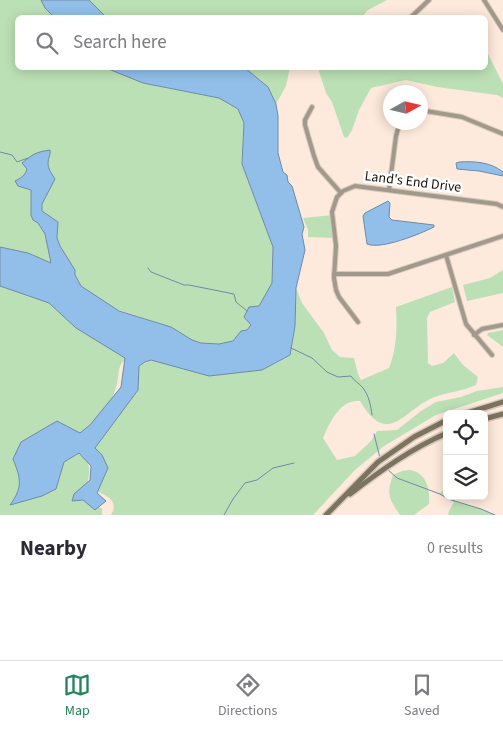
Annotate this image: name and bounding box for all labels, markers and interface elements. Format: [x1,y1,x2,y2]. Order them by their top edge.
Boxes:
search box [15,15,488,70]
icon: search [33,29,61,57]
text: Search here [73,29,167,56]
north arrow [383,85,428,130]
street label: Land's End Drive [364,166,462,198]
map controls [443,410,488,500]
button: locate [443,410,488,455]
button: layers [443,455,488,500]
text: Nearby [20,533,87,563]
text: 0 results [427,537,483,559]
tab: Map [63,671,91,721]
tab: Directions [218,671,277,721]
tab: Saved [404,671,440,721]

